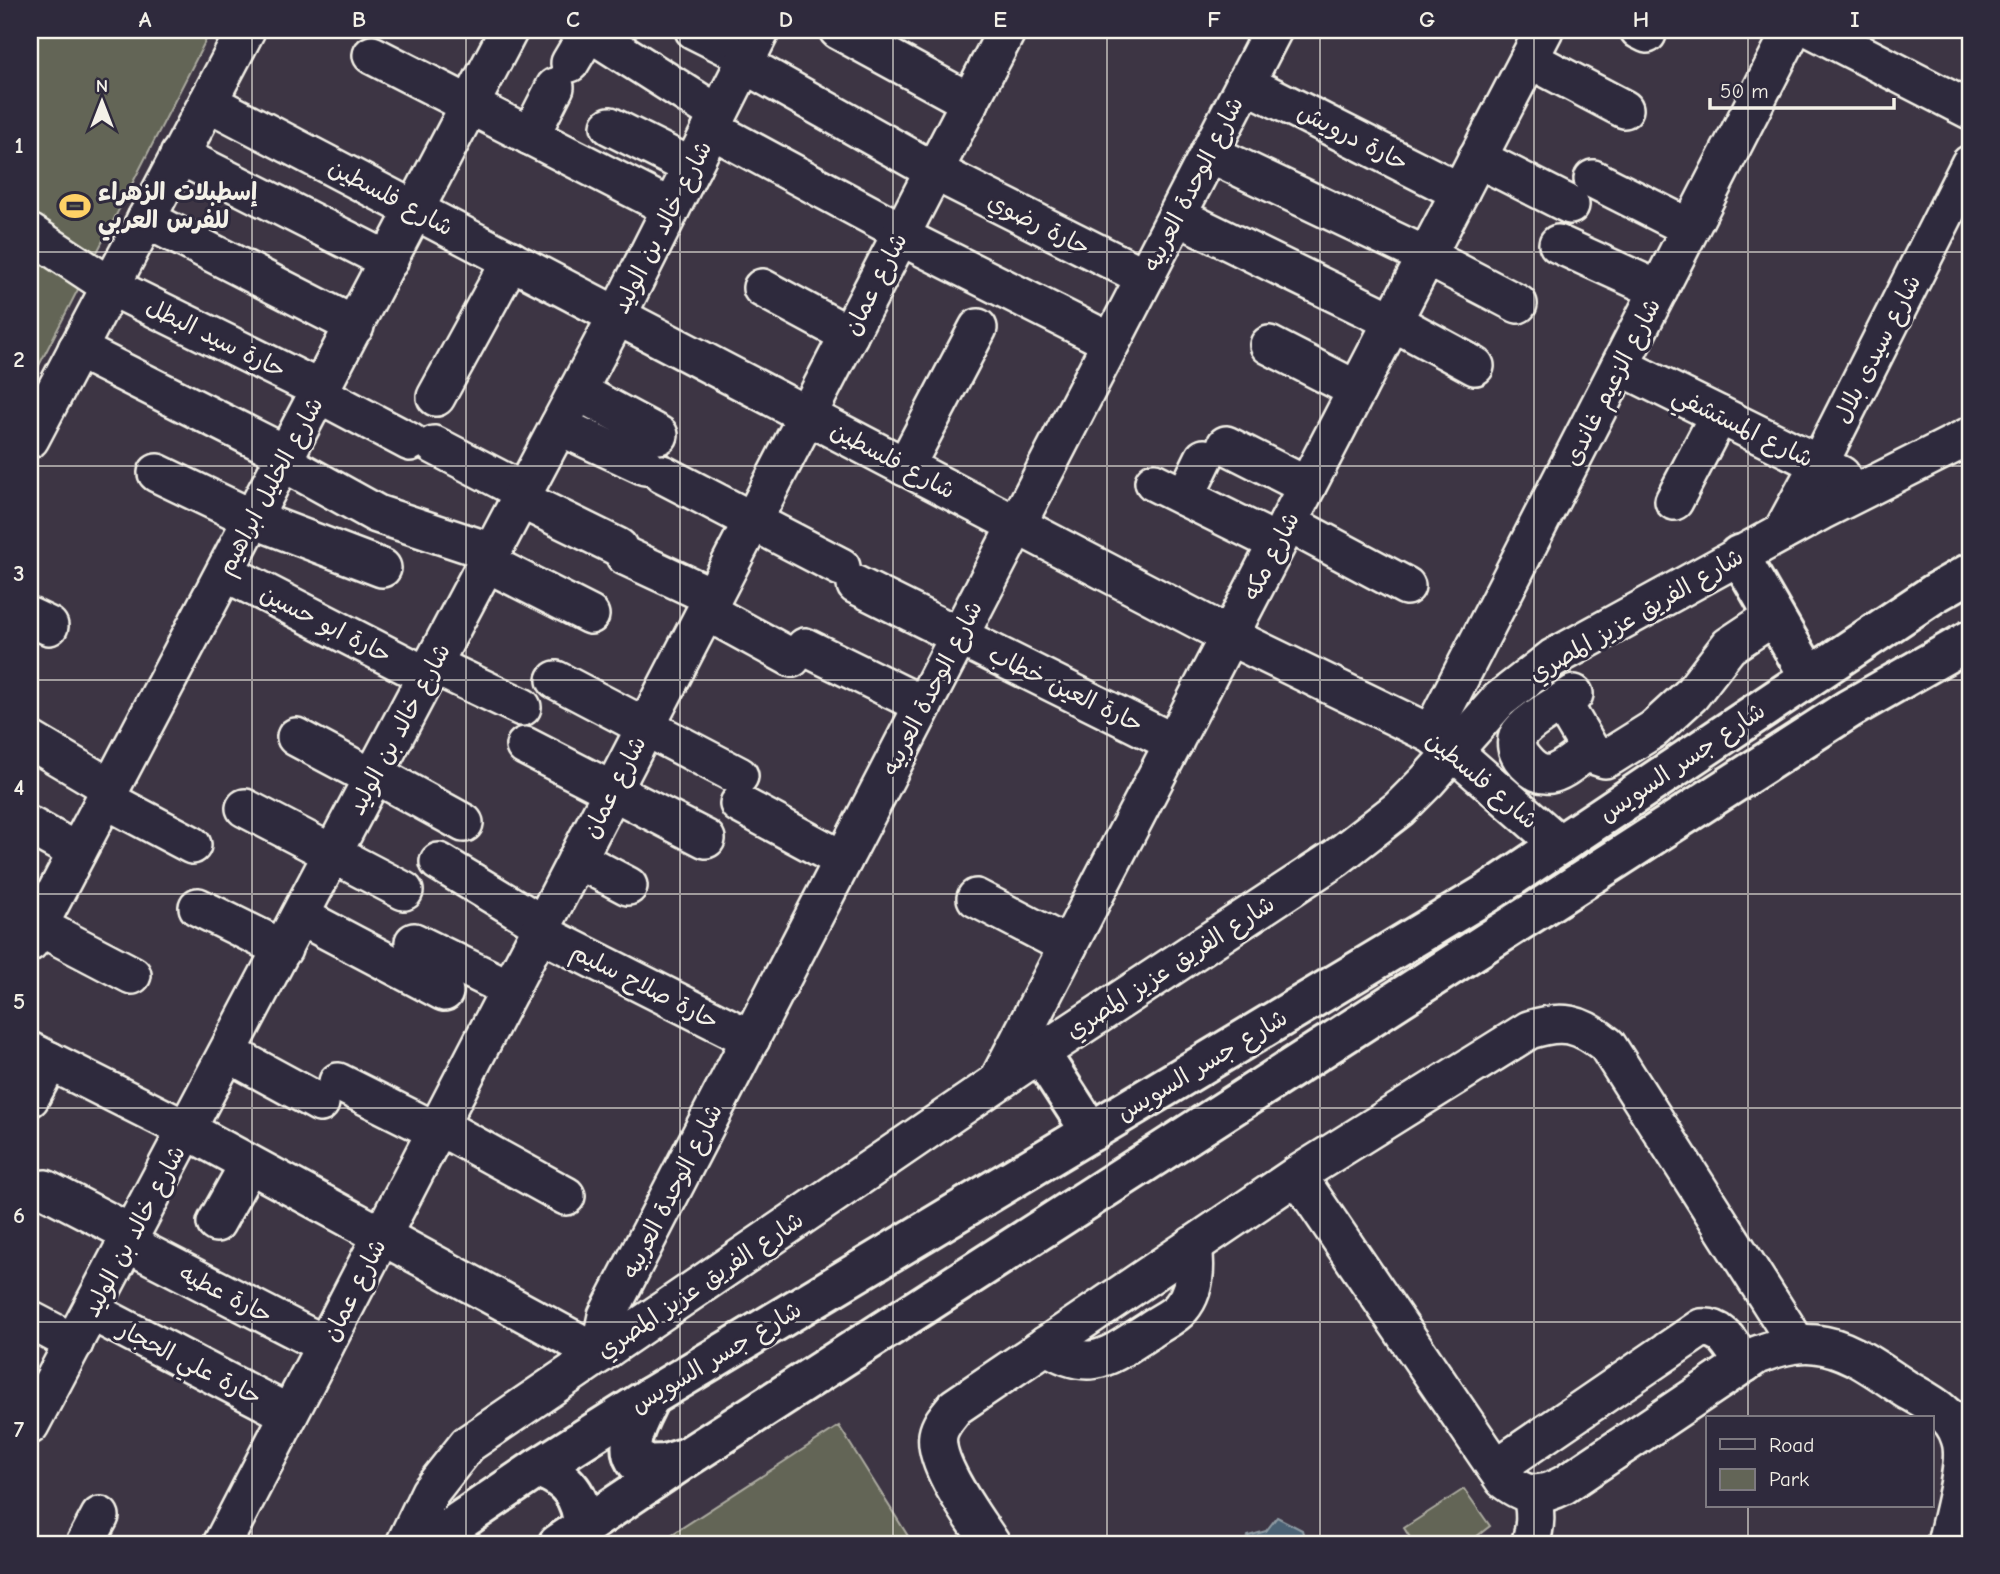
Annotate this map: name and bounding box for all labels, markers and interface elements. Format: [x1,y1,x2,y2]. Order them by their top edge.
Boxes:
text: A [139,6,152,33]
text: B [352,6,366,33]
text: C [566,6,580,33]
text: D [779,6,793,33]
text: E [993,6,1007,33]
text: F [1207,6,1221,33]
text: G [1419,6,1435,33]
text: H [1633,6,1649,33]
text: I [1850,6,1860,33]
north arrow [66,66,136,136]
scale bar [1710,66,1893,110]
text: N [96,75,108,97]
text: 50 m [1720,79,1769,103]
street label: شارع الوحدة العربيه [1137,92,1252,277]
street label: حارة درويش [1293,97,1413,177]
text: 1 [14,132,24,159]
street label: شارع خالد بن الوليد [606,136,720,319]
street label: شارع فلسطين [322,152,458,244]
place label: إسطبلات الزهراء للفرس العربي [98,178,257,241]
street label: حارة رضوي [982,186,1095,264]
sports icon: إسطبلات الزهراء للفرس العربي [58,189,92,223]
street label: شارع عمان [837,228,915,341]
street label: شارع سيدى بلال [1828,270,1929,429]
street label: حارة سيد البطل [142,292,290,384]
street label: شارع الزعيم غاندى [1558,293,1670,472]
text: 2 [13,346,25,373]
street label: شارع المستشفي [1665,381,1818,479]
street label: شارع الخليل ابراهيم [211,392,332,582]
street label: شارع فلسطين [824,415,960,507]
street label: شارع مكه [1237,507,1308,606]
street label: شارع الفريق عزيز المصري [1524,542,1750,690]
text: 3 [13,560,25,587]
street label: حارة ابو حسين [255,579,396,670]
street label: شارع الوحدة العربيه [876,596,991,781]
street label: شارع خالد بن الوليد [342,638,459,821]
street label: حارة العين خطاب [984,640,1148,738]
street label: شارع جسر السويس [1594,696,1772,830]
street label: شارع فلسطين [1419,725,1544,837]
street label: شارع عمان [576,731,654,844]
text: 4 [14,774,25,801]
street label: شارع الفريق عزيز المصري [1061,889,1281,1047]
street label: حارة صلاح سليم [565,937,723,1039]
text: 5 [13,988,25,1015]
street label: شارع جسر السويس [1112,1003,1294,1130]
street label: شارع الوحدة العربيه [616,1099,731,1284]
street label: شارع خالد بن الوليد [77,1140,194,1323]
text: 6 [13,1202,25,1229]
street label: شارع الفريق عزيز المصري [591,1205,810,1367]
street label: شارع عمان [316,1234,394,1347]
street label: حارة عطيه [175,1259,277,1329]
street label: شارع جسر السويس [626,1295,808,1422]
street label: حارة علي الحجار [109,1314,266,1417]
text: 7 [14,1416,25,1443]
legend [1706,1416,1934,1508]
text: Road [1769,1433,1814,1457]
text: Park [1769,1467,1809,1491]

